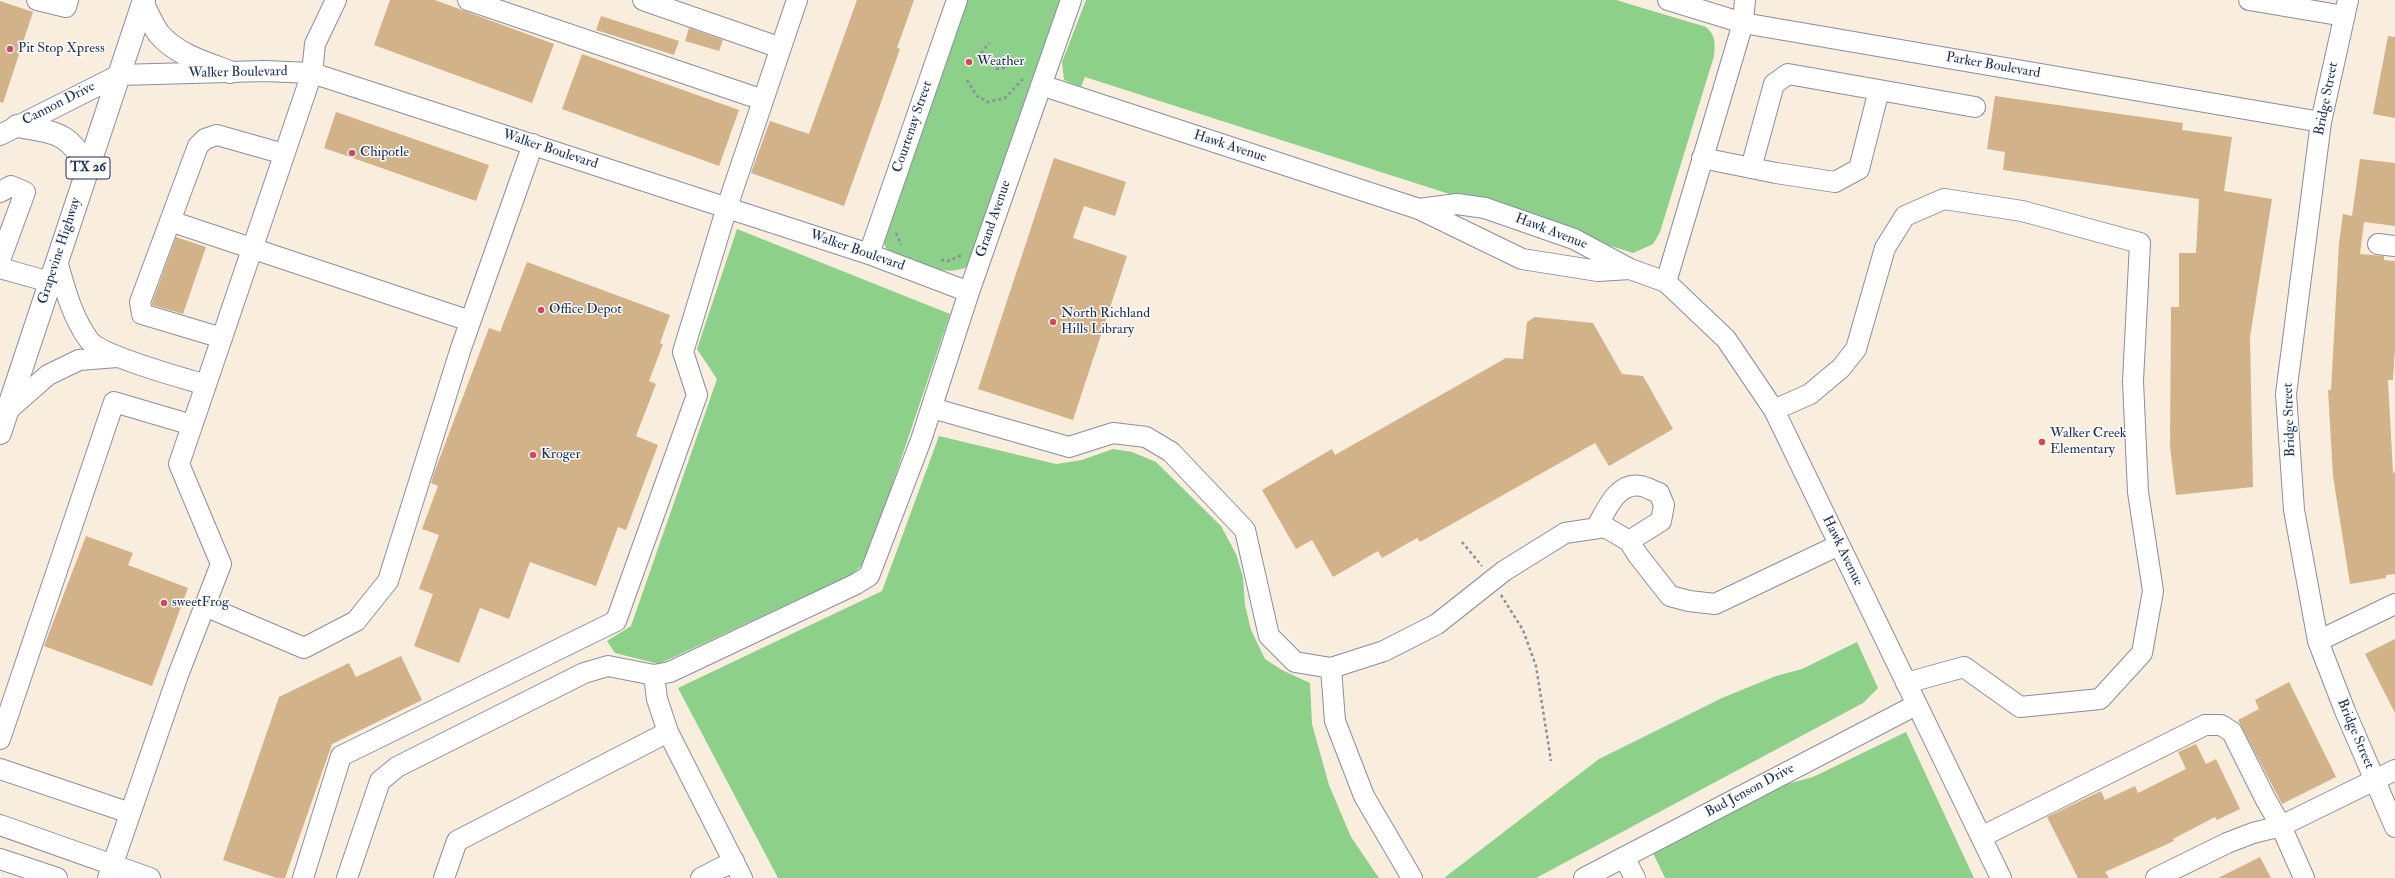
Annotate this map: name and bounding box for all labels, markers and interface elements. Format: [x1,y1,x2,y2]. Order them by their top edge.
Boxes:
place label: Pit Stop Xpress [18,41,105,57]
marker: Pit Stop Xpress [5,44,15,54]
street label: Parker Boulevard [1944,49,2042,83]
place label: Weather [977,54,1025,70]
marker: Weather [964,57,974,67]
street label: Bridge Street [2312,61,2342,137]
street label: Walker Boulevard [188,64,288,82]
street label: Cannon Drive [20,79,98,129]
street label: Courtenay Street [890,79,936,175]
street label: Walker Boulevard [500,127,600,173]
street label: Hawk Avenue [1191,127,1269,167]
place label: Chipotle [360,145,409,161]
marker: Chipotle [347,148,357,158]
road number: TX 26 [66,157,110,179]
street label: Grand Avenue [973,178,1015,260]
street label: Grapevine Highway [35,196,85,306]
street label: Hawk Avenue [1513,211,1589,253]
street label: Walker Boulevard [807,227,907,275]
place label: Office Depot [549,302,622,318]
marker: Office Depot [536,305,546,315]
place label: North Richland Hills Library [1061,306,1150,338]
marker: North Richland Hills Library [1048,317,1058,327]
street label: Bridge Street [2280,383,2300,457]
place label: Walker Creek Elementary [2050,426,2127,458]
marker: Walker Creek Elementary [2037,437,2047,447]
place label: Kroger [541,447,581,463]
marker: Kroger [528,450,538,460]
street label: Hawk Avenue [1818,513,1866,589]
place label: sweetFrog [172,595,229,611]
marker: sweetFrog [159,598,169,608]
street label: Bridge Street [2333,697,2377,771]
street label: Bud Jenson Drive [1703,760,1797,822]

